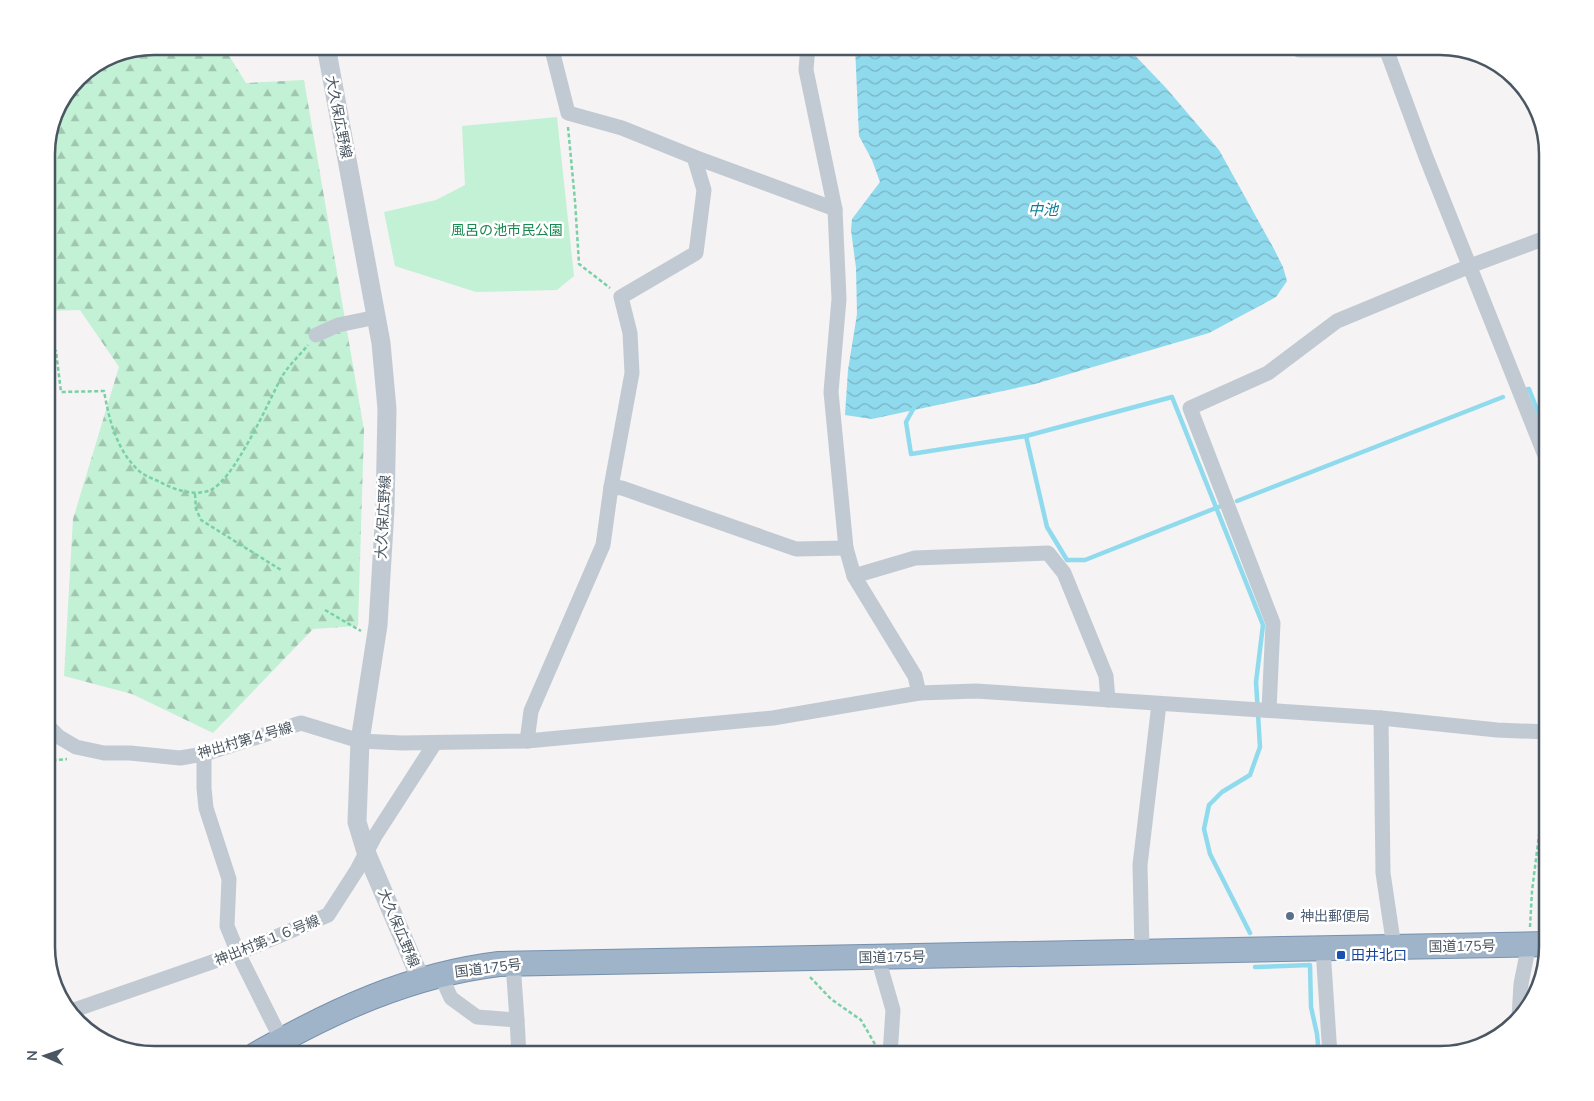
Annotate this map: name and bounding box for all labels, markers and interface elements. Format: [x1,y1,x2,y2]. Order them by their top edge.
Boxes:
street label: 大久保広野線 [321,74,356,160]
water label: 中池 [1028,200,1060,220]
park label: 風呂の池市民公園 [451,221,563,240]
street label: 大久保広野線 [372,475,395,559]
street label: 神出村第４号線 [195,718,295,763]
street label: 大久保広野線 [373,886,424,971]
place label: 神出郵便局 [1300,907,1370,926]
marker: 神出郵便局 [1284,910,1296,922]
street label: 神出村第１６号線 [212,911,323,970]
street label: 国道175号 [1428,936,1496,957]
place label: 田井北口 [1351,946,1407,965]
street label: 国道175号 [858,947,926,968]
marker: 田井北口 [1335,949,1347,961]
street label: 国道175号 [454,955,523,982]
north arrow [20,1031,70,1081]
text: N [23,1050,42,1061]

